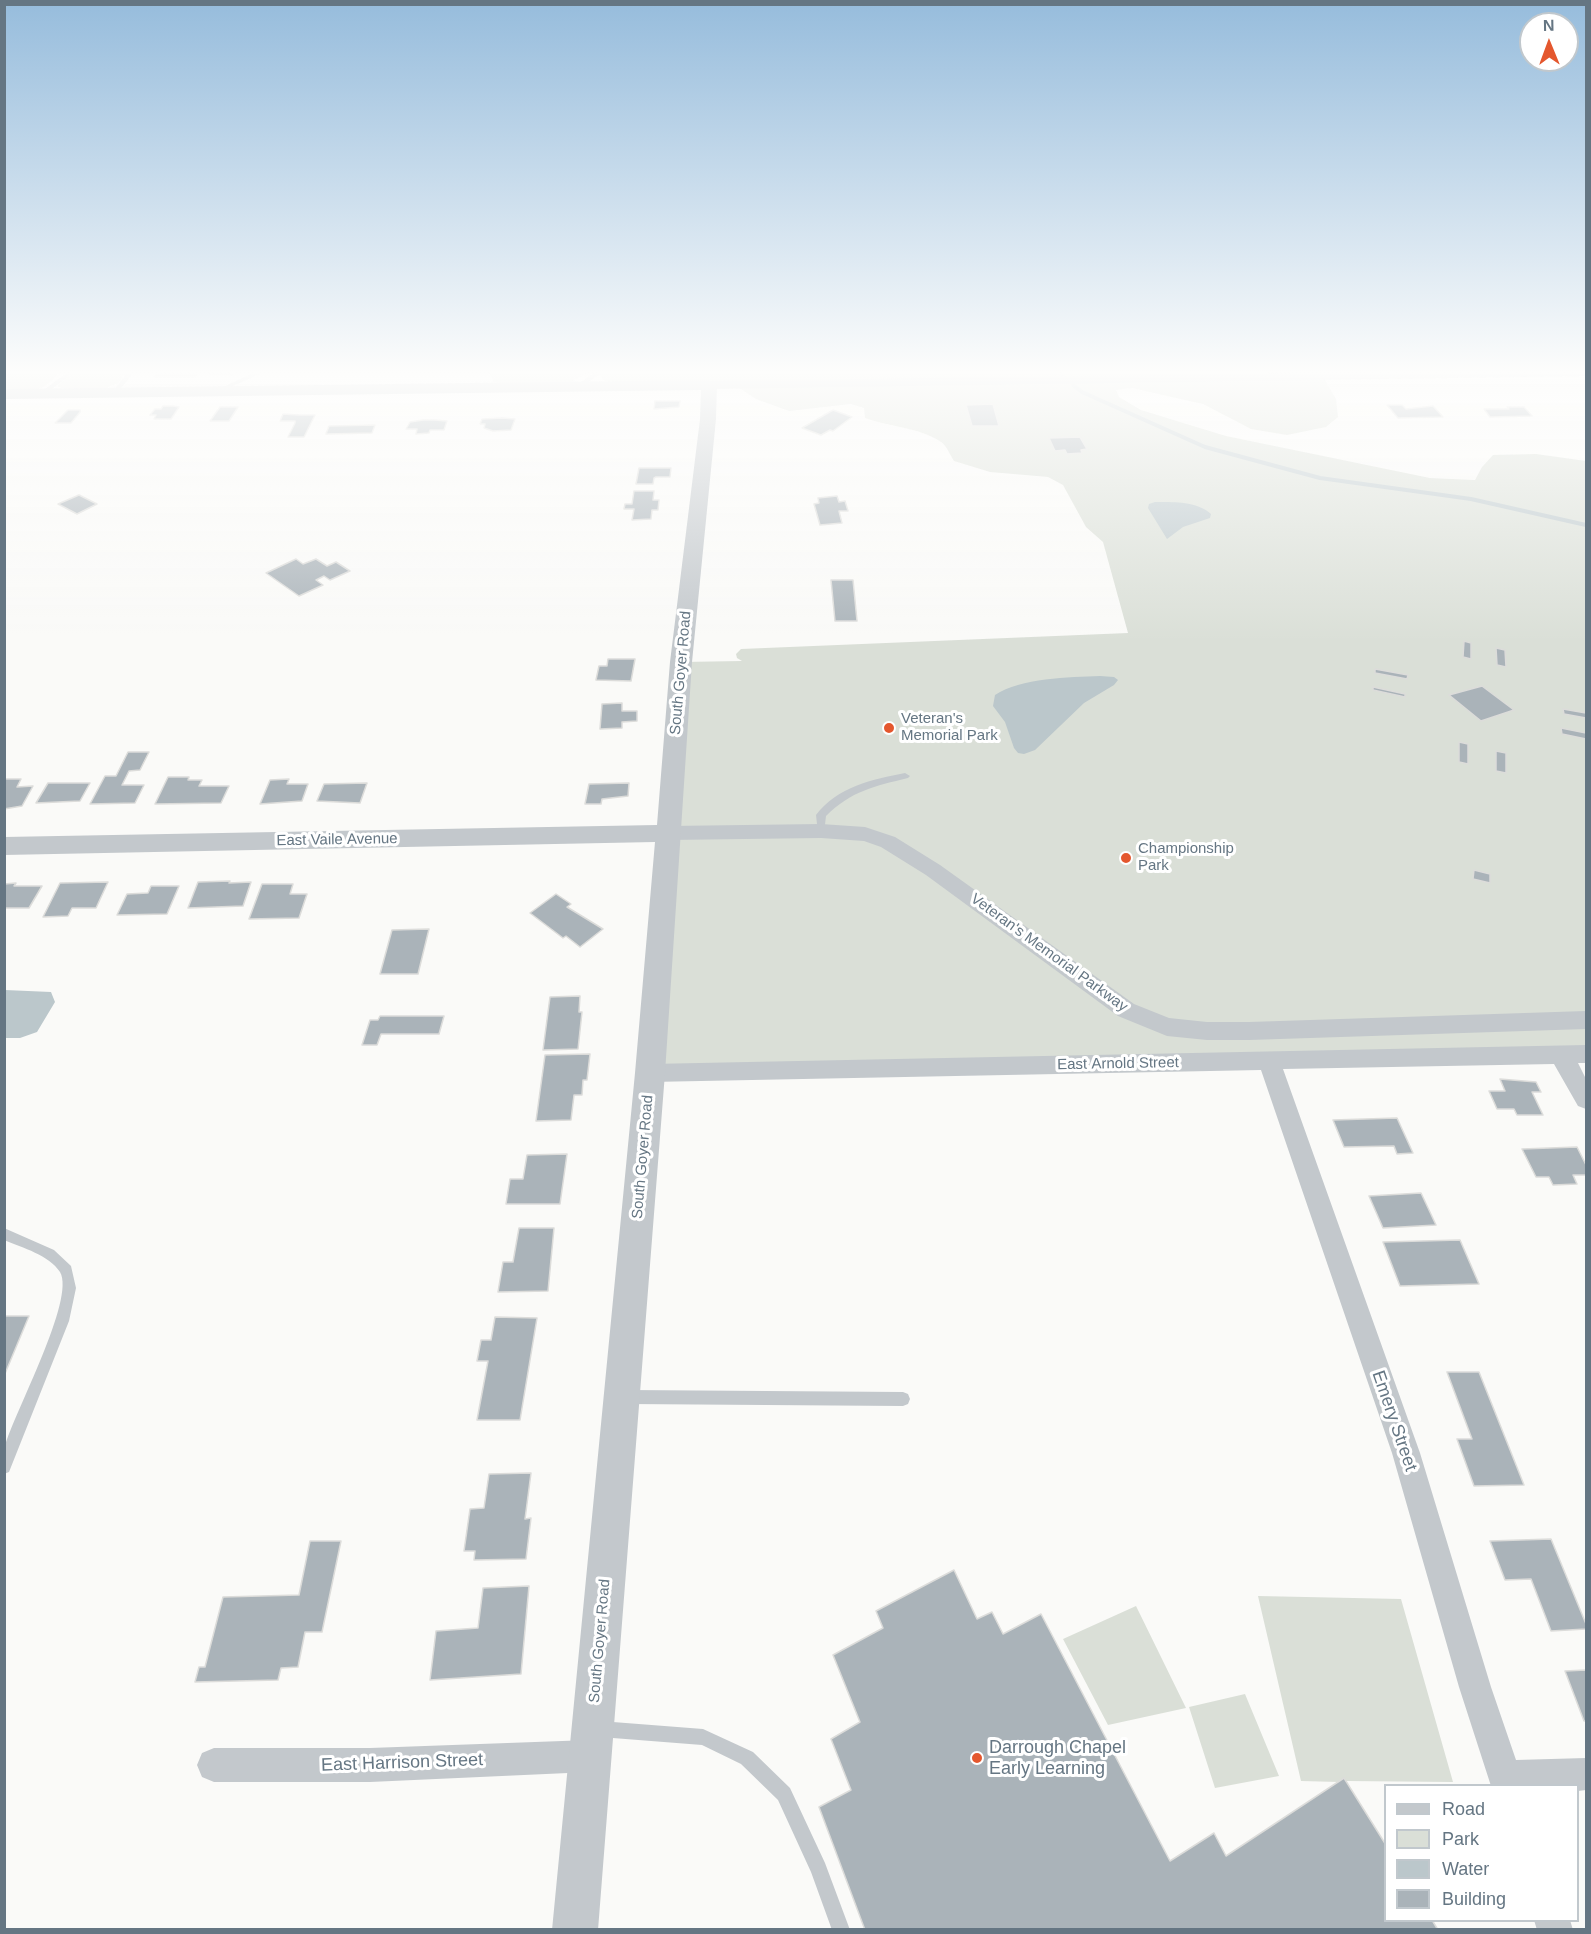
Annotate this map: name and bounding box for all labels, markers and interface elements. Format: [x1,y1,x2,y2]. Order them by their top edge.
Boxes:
north arrow [1519,12,1579,72]
text: N [1543,17,1555,34]
street label: South Goyer Road [667,610,695,736]
place label: Veteran's Memorial Park [901,710,998,745]
marker: Veteran's Memorial Park [882,721,896,735]
street label: East Vaile Avenue [276,830,398,850]
place label: Championship Park [1138,840,1234,875]
marker: Championship Park [1119,851,1133,865]
street label: Veteran's Memorial Parkway [967,890,1131,1016]
street label: East Arnold Street [1057,1054,1179,1074]
street label: South Goyer Road [629,1094,657,1220]
street label: Emery Street [1367,1368,1421,1474]
street label: South Goyer Road [586,1578,614,1704]
place label: Darrough Chapel Early Learning [989,1737,1126,1780]
street label: East Harrison Street [321,1749,483,1777]
marker: Darrough Chapel Early Learning [970,1751,984,1765]
legend [1384,1784,1579,1922]
text: Road [1442,1799,1485,1819]
text: Park [1442,1829,1479,1849]
text: Water [1442,1859,1489,1879]
text: Building [1442,1889,1506,1909]

